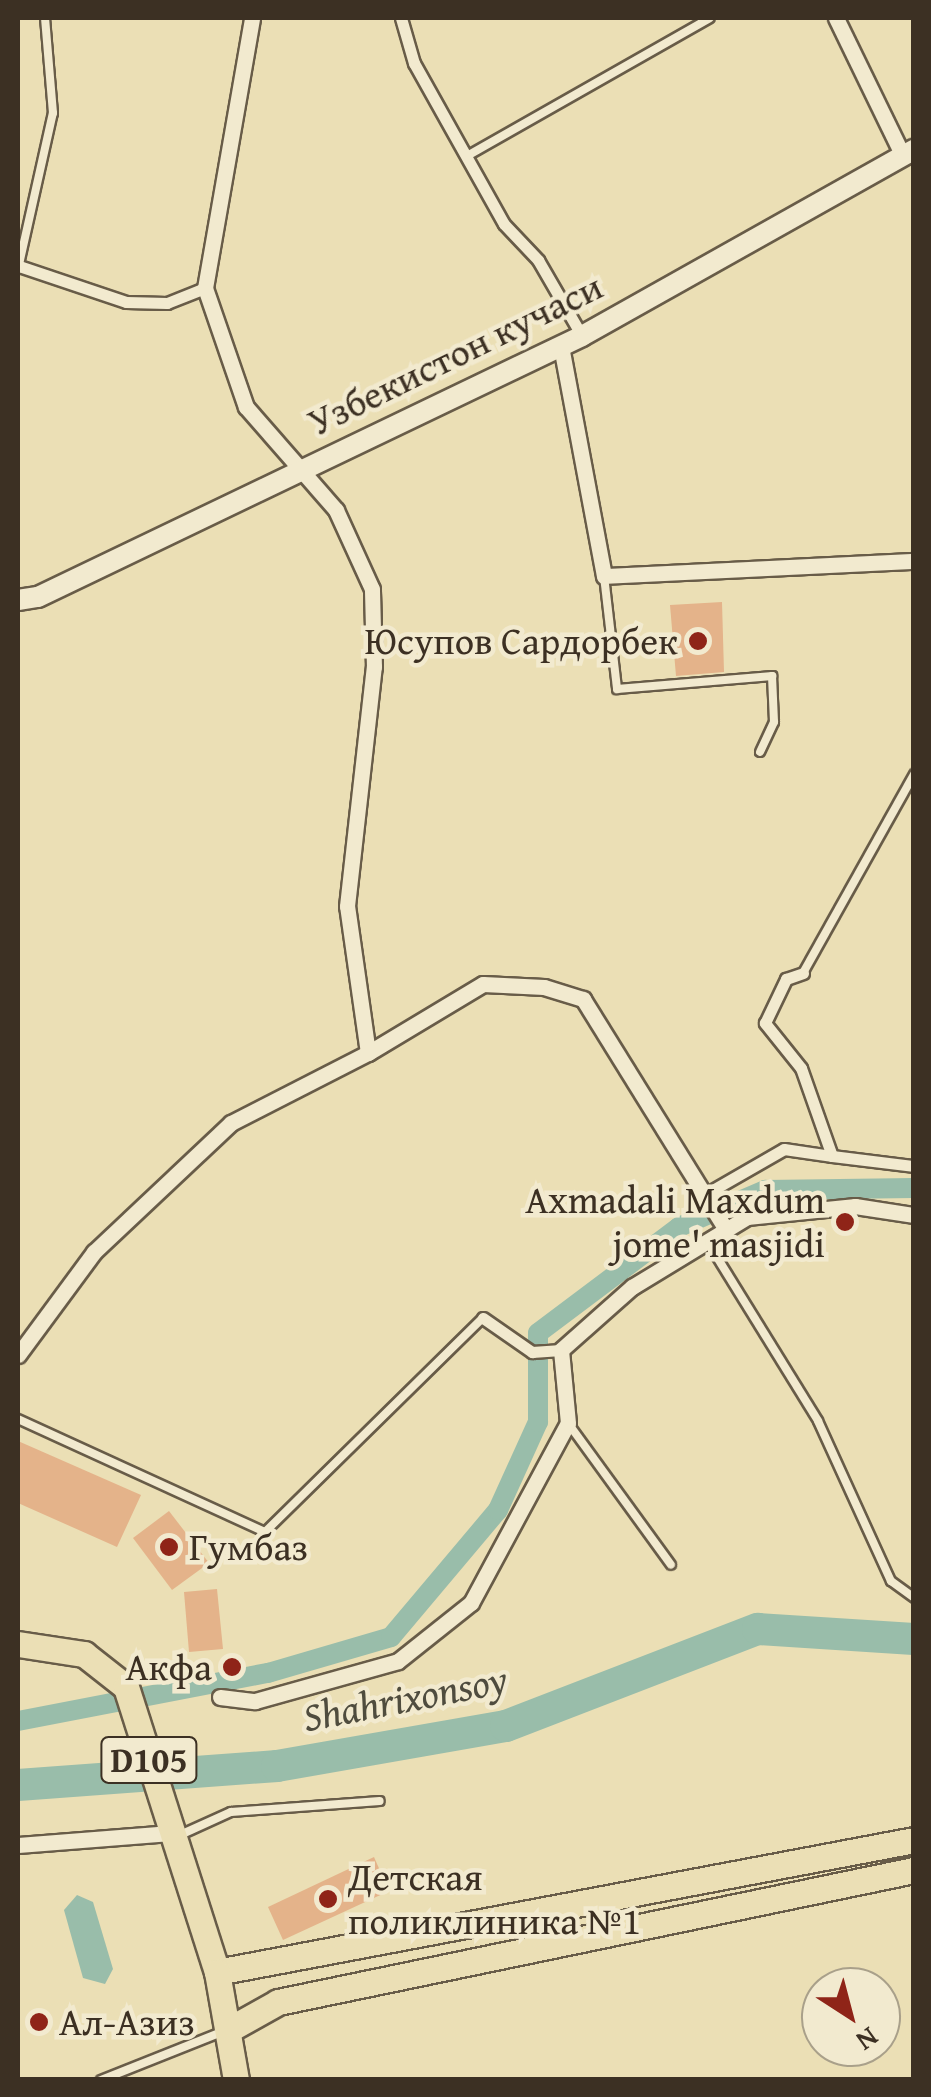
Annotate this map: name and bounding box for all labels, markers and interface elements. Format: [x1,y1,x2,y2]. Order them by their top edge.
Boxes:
street label: Узбекистон кучаси [301,263,609,445]
place label: Юсупов Сардорбек [365,618,678,664]
marker: Юсупов Сардорбек [687,630,709,652]
place label: Axmadali Maxdum jome' masjidi [525,1177,825,1266]
marker: Axmadali Maxdum jome' masjidi [834,1211,856,1233]
place label: Гумбаз [189,1524,308,1570]
marker: Гумбаз [158,1536,180,1558]
place label: Акфа [125,1644,212,1690]
water label: Shahrixonsoy [299,1655,511,1741]
marker: Акфа [221,1656,243,1678]
road number: D105 [99,1730,199,1790]
place label: Детская поликлиника №1 [348,1854,641,1944]
marker: Детская поликлиника №1 [317,1888,339,1910]
north arrow [801,1967,901,2067]
place label: Ал-Азиз [59,1999,195,2045]
marker: Ал-Азиз [28,2011,50,2033]
text: N [848,2018,887,2062]

